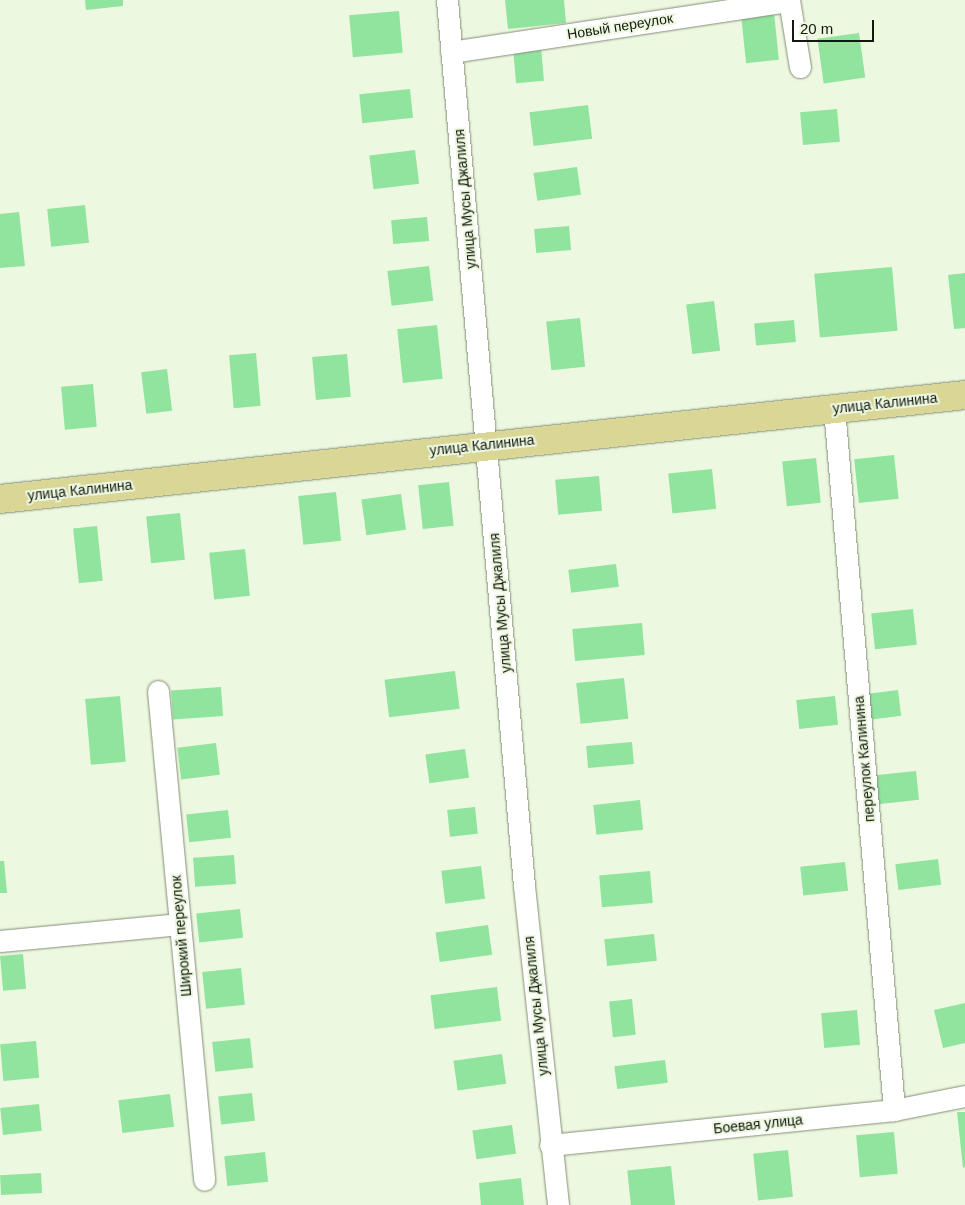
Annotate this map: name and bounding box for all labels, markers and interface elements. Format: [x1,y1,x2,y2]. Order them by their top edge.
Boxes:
street label: Новый переулок [566,9,674,43]
scale bar [795,10,878,42]
text: 20 m [800,20,833,37]
street label: улица Мусы Джалиля [451,128,479,270]
street label: улица Калинина [832,389,938,417]
street label: улица Калинина [429,431,535,459]
street label: улица Калинина [27,476,133,504]
street label: улица Мусы Джалиля [486,532,514,674]
street label: переулок Калинина [850,695,878,823]
street label: Широкий переулок [167,875,195,997]
street label: улица Мусы Джалиля [520,935,552,1077]
street label: Боевая улица [712,1111,804,1137]

